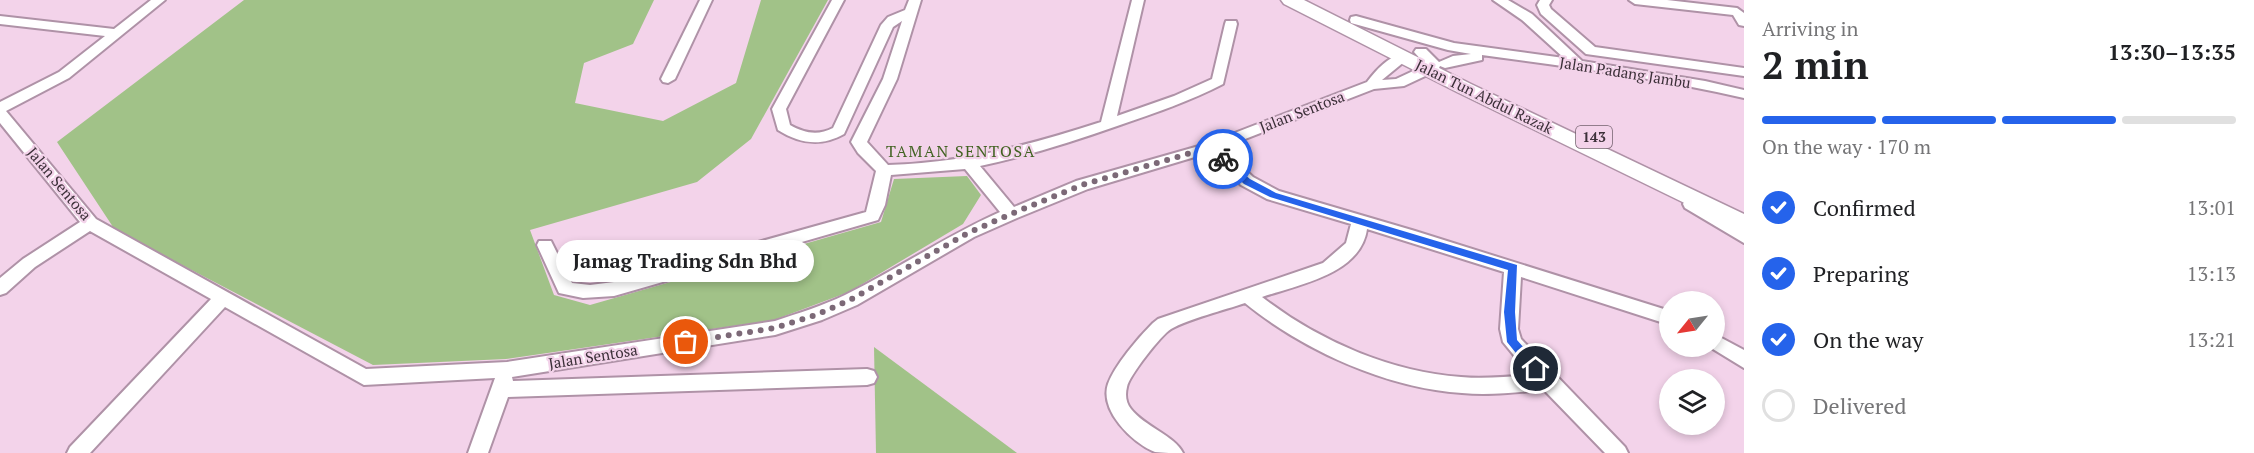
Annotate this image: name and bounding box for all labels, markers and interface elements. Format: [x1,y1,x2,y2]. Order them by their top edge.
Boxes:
text: Arriving in [1762,15,1858,42]
text: 13:30–13:35 [2108,37,2236,66]
text: 2 min [1762,38,1869,90]
street label: Jalan Padang Jambu [1558,52,1693,92]
street label: Jalan Tun Abdul Razak [1412,54,1557,138]
street label: Jalan Sentosa [1256,85,1348,136]
road number: 143 [1576,126,1612,148]
courier [1193,129,1253,189]
text: On the way · 170 m [1762,133,1931,160]
district label: TAMAN SENTOSA [886,140,1036,162]
street label: Jalan Sentosa [23,143,97,224]
icon: bike [1207,143,1240,176]
icon: check [1762,191,1795,224]
text: Confirmed [1813,193,1916,222]
text: 13:01 [2187,194,2236,221]
callout: Jamag Trading Sdn Bhd [557,240,815,282]
text: Jamag Trading Sdn Bhd [573,247,797,274]
icon: check [1762,257,1795,290]
text: Preparing [1813,259,1909,288]
text: 13:13 [2187,260,2236,287]
north arrow [1659,291,1725,357]
map controls [1659,291,1725,435]
pin [660,316,711,367]
icon: check [1762,323,1795,356]
icon: bag [669,325,702,358]
text: On the way [1813,325,1923,354]
text: 13:21 [2187,326,2236,353]
street label: Jalan Sentosa [547,339,639,373]
pin [1510,343,1561,394]
icon: home [1519,352,1552,385]
button: layers [1659,369,1725,435]
text: Delivered [1813,391,1906,420]

